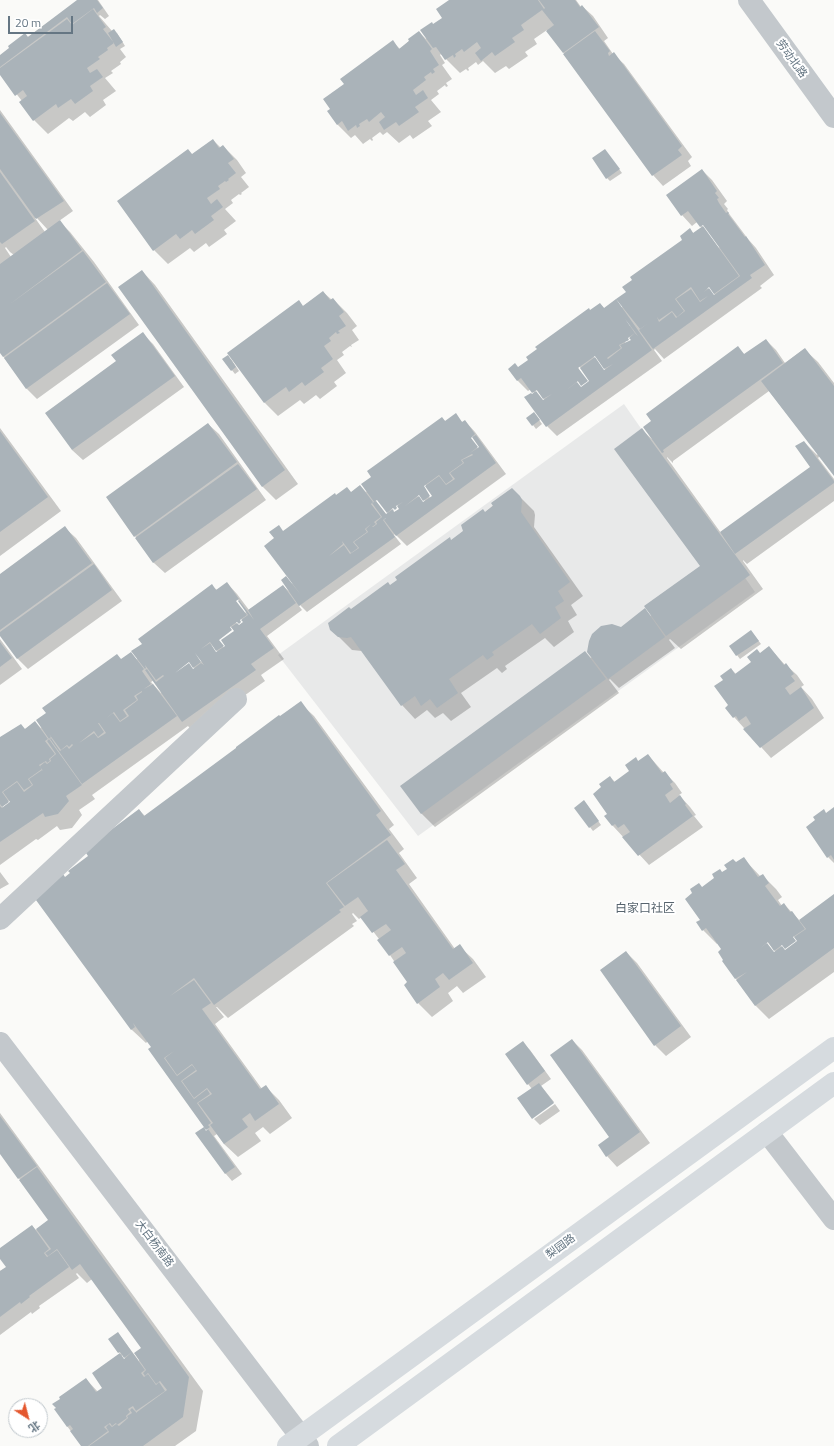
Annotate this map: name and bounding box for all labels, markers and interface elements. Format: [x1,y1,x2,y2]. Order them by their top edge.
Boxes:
scale bar [10,8,75,34]
text: 20 m [15,13,41,32]
street label: 劳动北路 [773,37,809,81]
district label: 白家口社区 [615,902,675,916]
street label: 大白杨南路 [132,1218,176,1270]
street label: 梨园路 [544,1232,578,1262]
north arrow [8,1398,48,1438]
text: 北 [25,1417,44,1437]

